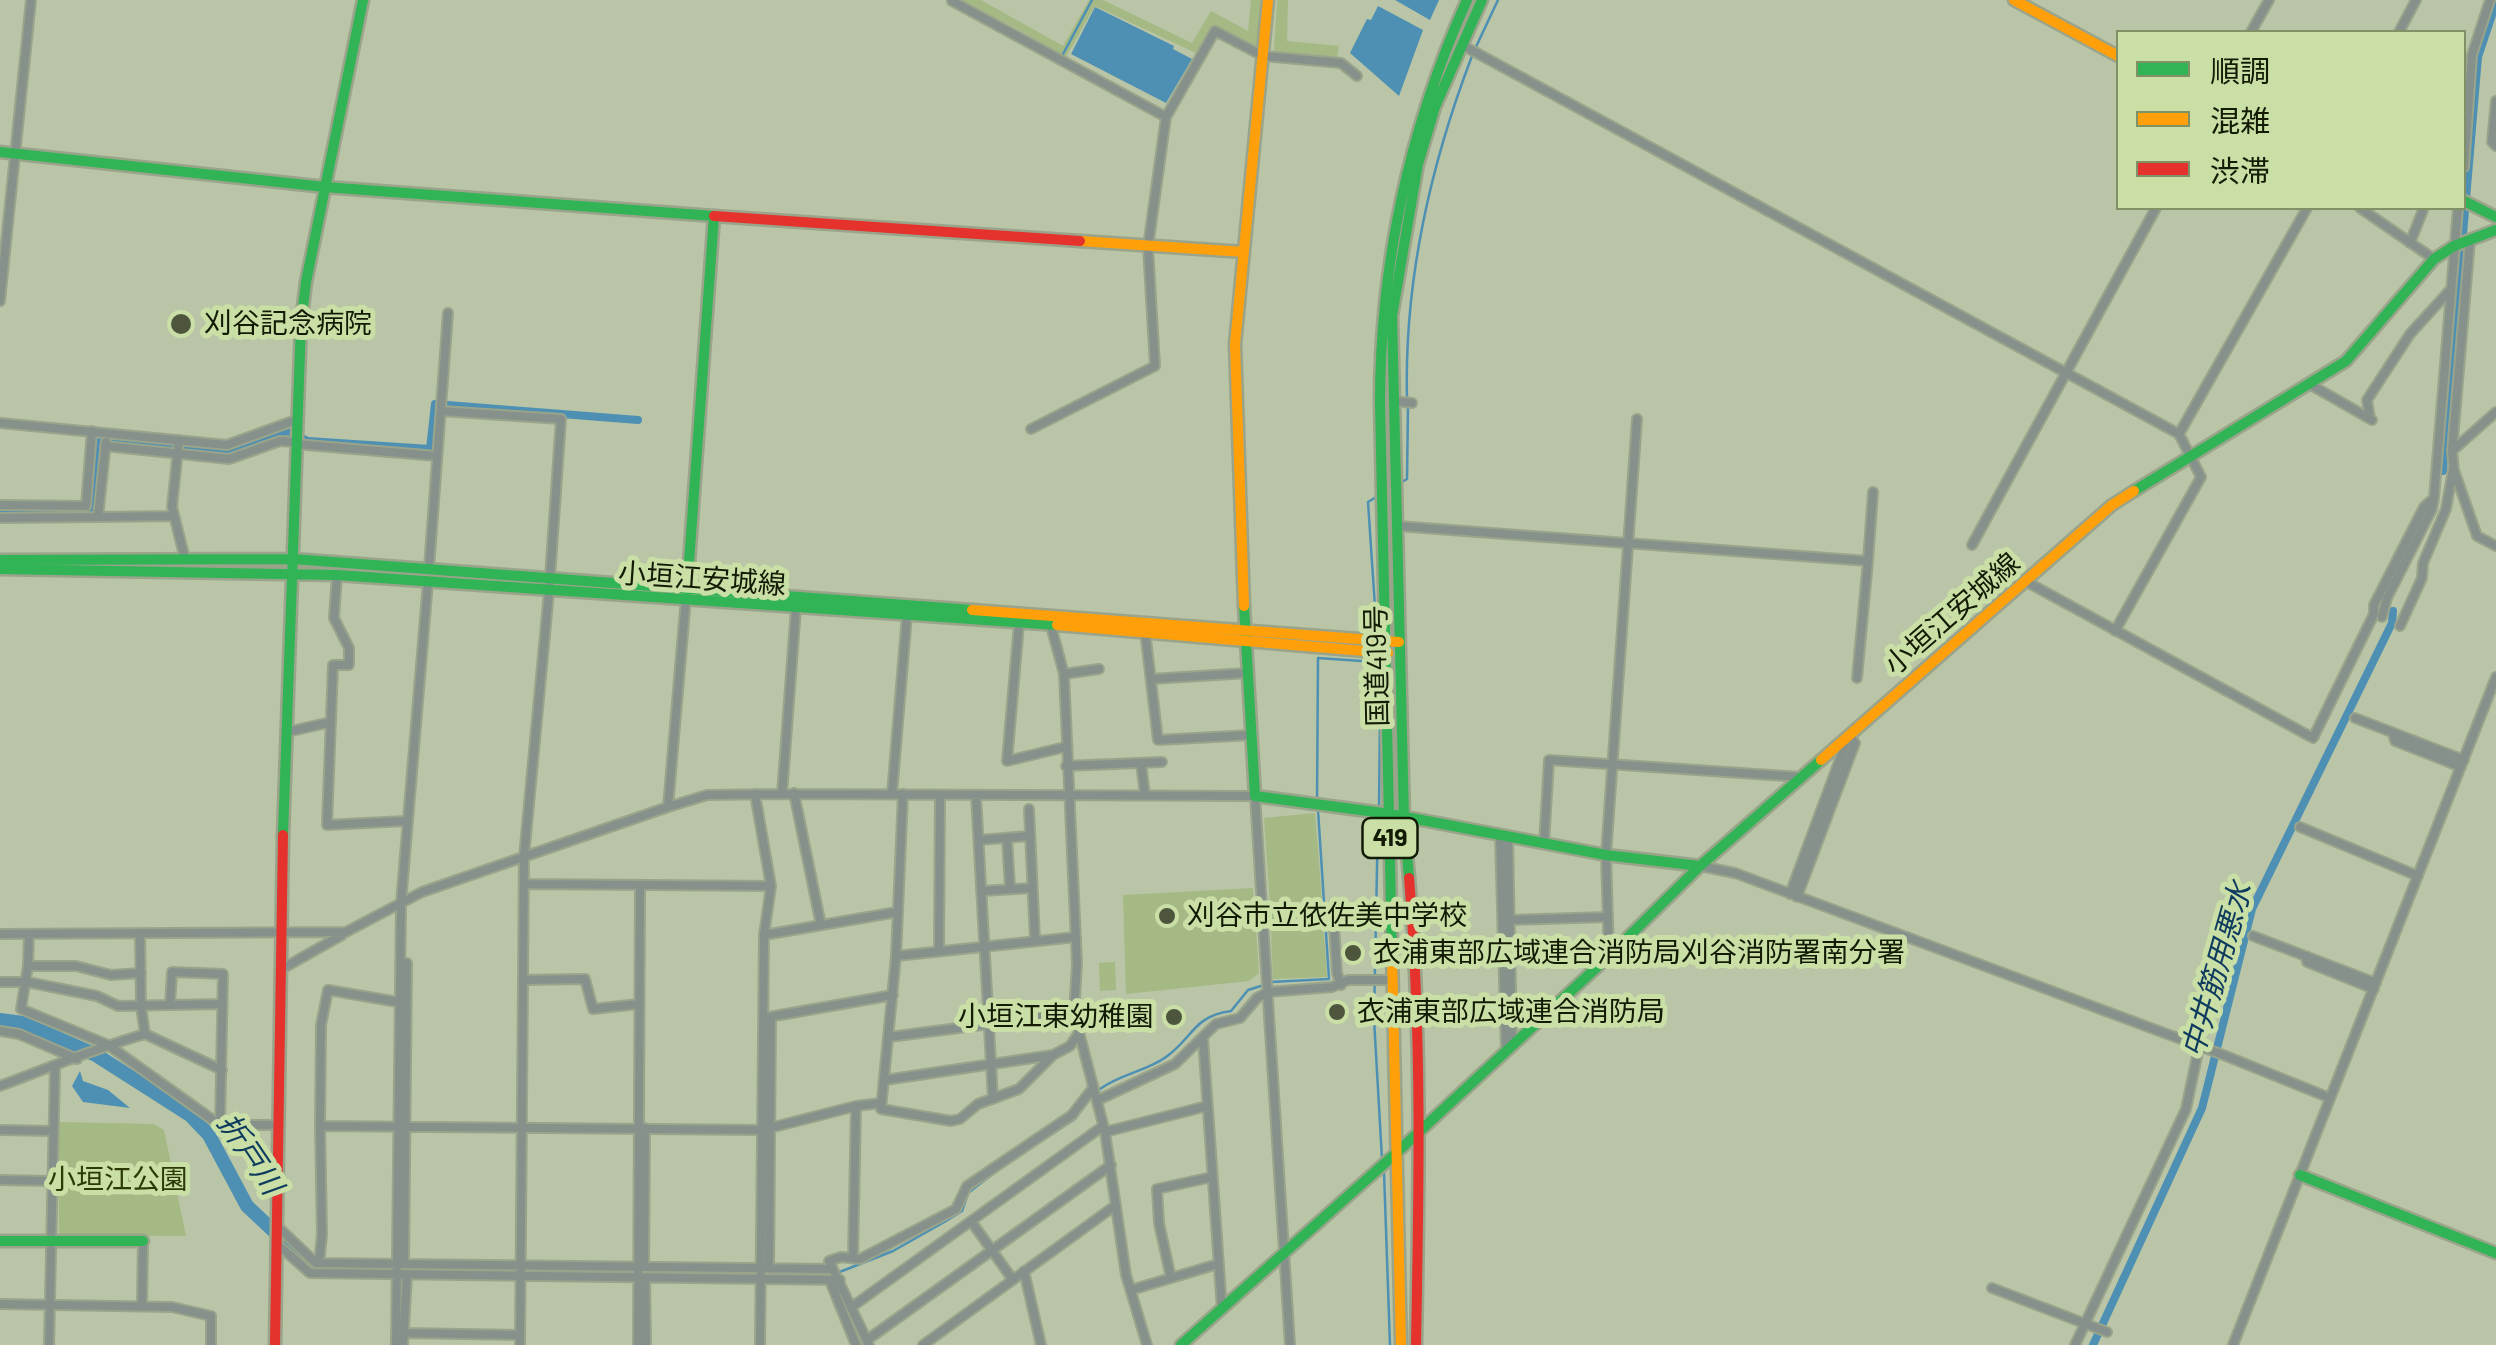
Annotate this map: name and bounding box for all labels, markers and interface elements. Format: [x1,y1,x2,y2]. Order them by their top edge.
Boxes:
legend [2116,30,2466,210]
text: 順調 [2210,52,2270,88]
text: 混雑 [2210,102,2270,138]
text: 渋滞 [2210,152,2270,188]
place label: 刈谷記念病院 [204,307,372,341]
marker: 刈谷記念病院 [168,311,194,337]
street label: 小垣江安城線 [1878,546,2026,682]
street label: 小垣江安城線 [617,556,787,602]
street label: 国道419号 [1359,605,1395,727]
road number: 419 [1362,818,1418,858]
water label: 中井筋用悪水 [2175,879,2259,1061]
place label: 刈谷市立依佐美中学校 [1187,899,1467,933]
marker: 刈谷市立依佐美中学校 [1156,905,1178,927]
place label: 衣浦東部広域連合消防局刈谷消防署南分署 [1373,936,1905,970]
marker: 衣浦東部広域連合消防局刈谷消防署南分署 [1342,942,1364,964]
place label: 衣浦東部広域連合消防局 [1357,995,1665,1029]
place label: 小垣江東幼稚園 [958,1000,1154,1034]
marker: 衣浦東部広域連合消防局 [1326,1001,1348,1023]
marker: 小垣江東幼稚園 [1163,1006,1185,1028]
water label: 折戸川 [210,1107,290,1201]
park label: 小垣江公園 [48,1163,188,1197]

